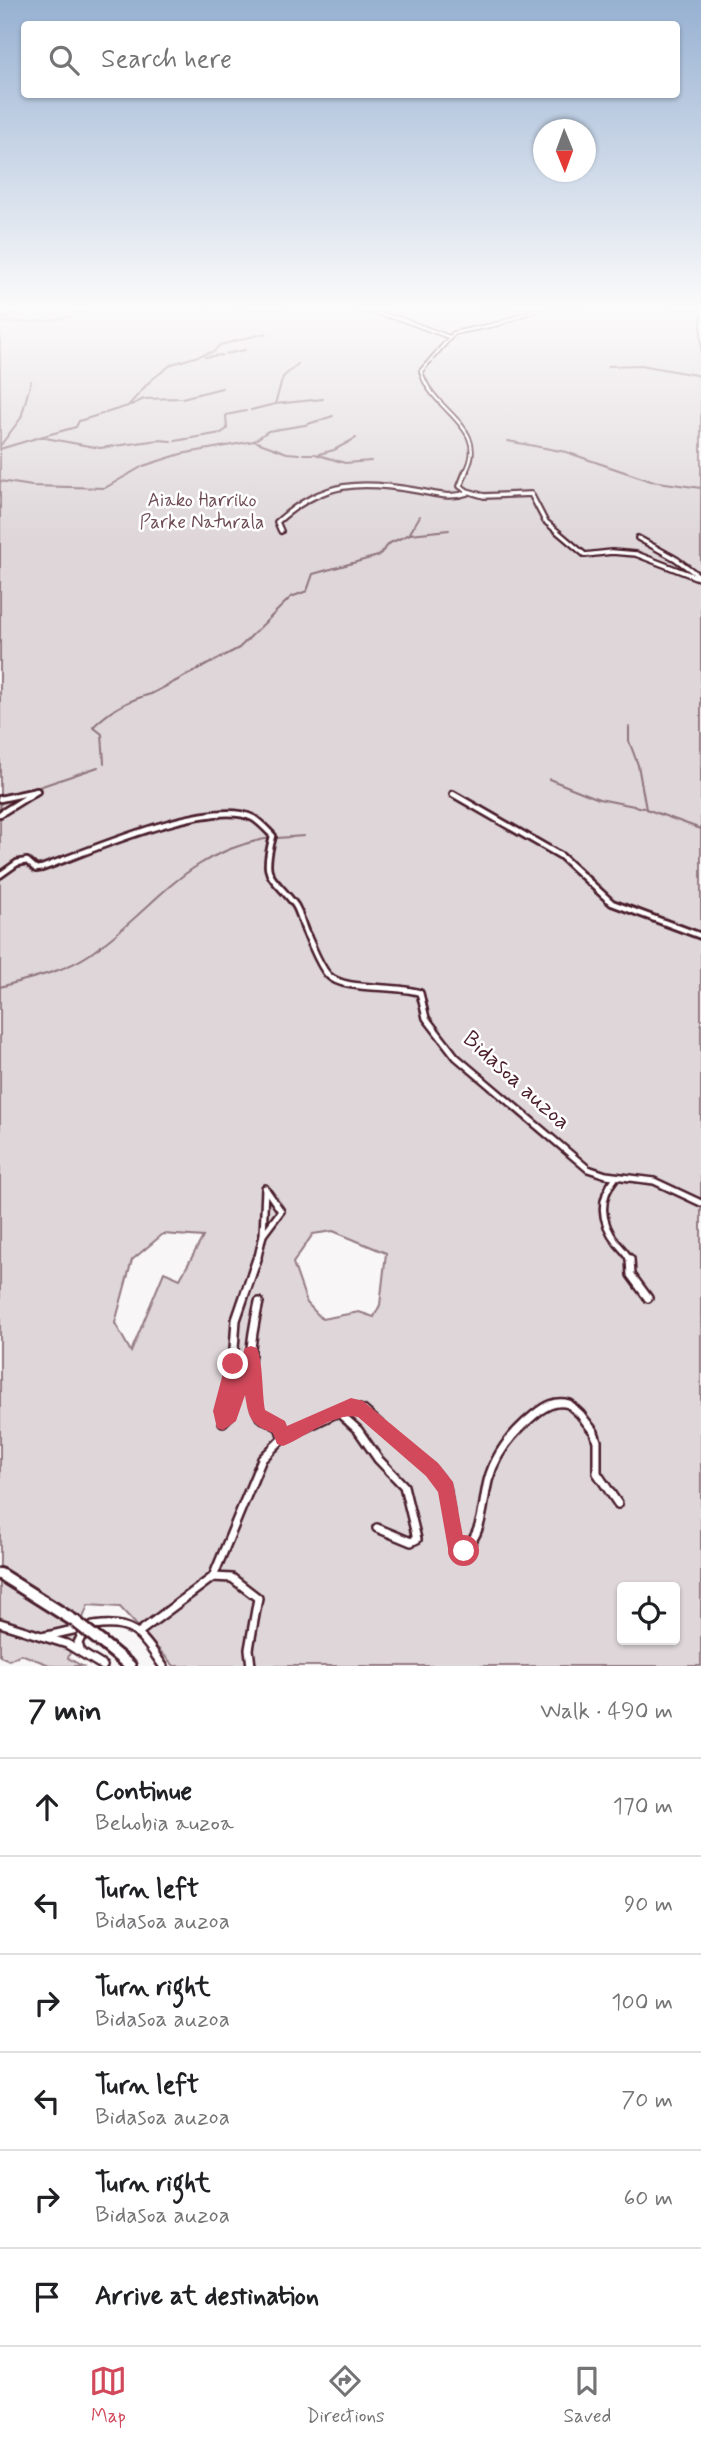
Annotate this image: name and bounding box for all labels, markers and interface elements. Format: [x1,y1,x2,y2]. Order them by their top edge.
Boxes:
search box [21,21,680,98]
icon: search [45,41,83,79]
text: Search here [101,43,232,77]
north arrow [533,119,596,182]
park label: Aiako Harriko Parke Naturala [140,488,264,535]
street label: Bidasoa auzoa [456,1025,576,1137]
route end [217,1348,248,1379]
route start [448,1535,479,1566]
map controls [617,1582,680,1645]
button: locate [617,1582,680,1645]
text: 7 min [28,1692,102,1731]
text: Walk · 490 m [540,1697,673,1727]
text: Continue [95,1775,192,1809]
icon: ahead [28,1788,66,1826]
text: 170 m [613,1792,673,1822]
text: Behobia auzoa [95,1809,234,1839]
text: Turn left [95,1873,199,1907]
icon: left [28,1886,66,1924]
text: 90 m [624,1890,673,1920]
text: Bidasoa auzoa [95,1907,230,1937]
text: Turn right [95,1971,211,2005]
icon: right [28,1984,66,2022]
text: 100 m [611,1988,673,2018]
text: Bidasoa auzoa [95,2005,230,2035]
text: Turn left [95,2069,199,2103]
icon: left [28,2082,66,2120]
text: 70 m [621,2086,673,2116]
text: Bidasoa auzoa [95,2103,230,2133]
text: Turn right [95,2167,211,2201]
icon: right [28,2180,66,2218]
text: 60 m [624,2184,673,2214]
text: Bidasoa auzoa [95,2201,230,2231]
icon: arrive [28,2278,66,2316]
text: Arrive at destination [95,2280,319,2314]
tab: Map [89,2362,127,2429]
tab: Directions [306,2362,385,2429]
tab: Saved [563,2362,611,2429]

